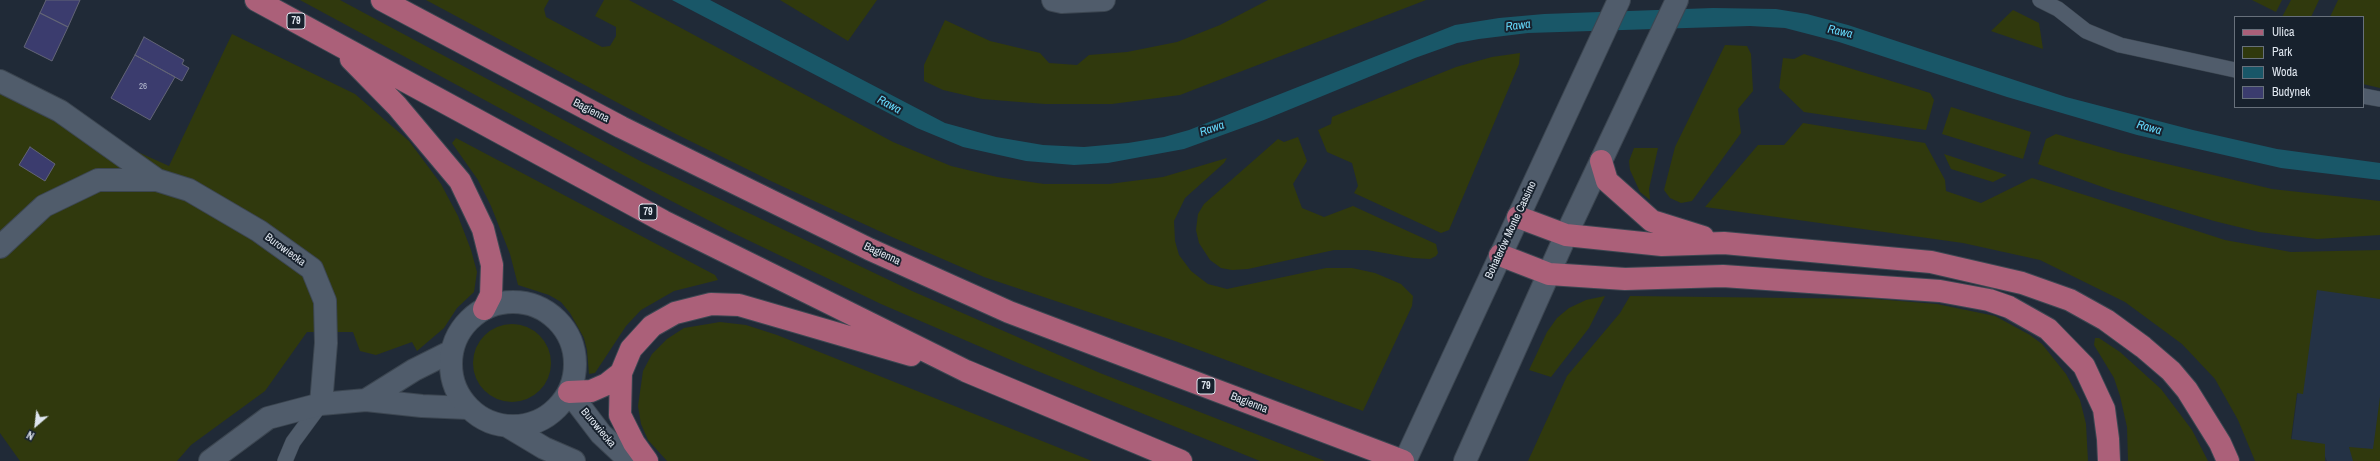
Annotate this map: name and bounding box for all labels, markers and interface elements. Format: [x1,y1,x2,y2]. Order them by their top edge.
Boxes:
road number: 79 [287,13,305,29]
legend [2234,16,2364,108]
water label: Rawa [1505,17,1531,35]
water label: Rawa [1826,22,1854,42]
text: Ulica [2272,24,2294,40]
text: Park [2272,44,2292,60]
text: Woda [2272,64,2298,80]
house number: 26 [139,82,147,92]
text: Budynek [2272,84,2310,100]
water label: Rawa [875,93,903,117]
street label: Bagienna [571,96,611,126]
water label: Rawa [1198,118,1226,140]
water label: Rawa [2135,118,2163,138]
street label: Bohaterów Monte Cassino [1483,179,1539,281]
road number: 79 [639,204,657,220]
street label: Burowiecka [262,231,308,269]
street label: Bagienna [862,240,902,268]
road number: 79 [1197,378,1215,394]
street label: Bagienna [1229,390,1269,416]
north arrow [16,405,56,445]
street label: Burowiecka [578,406,618,450]
text: N [24,428,37,443]

